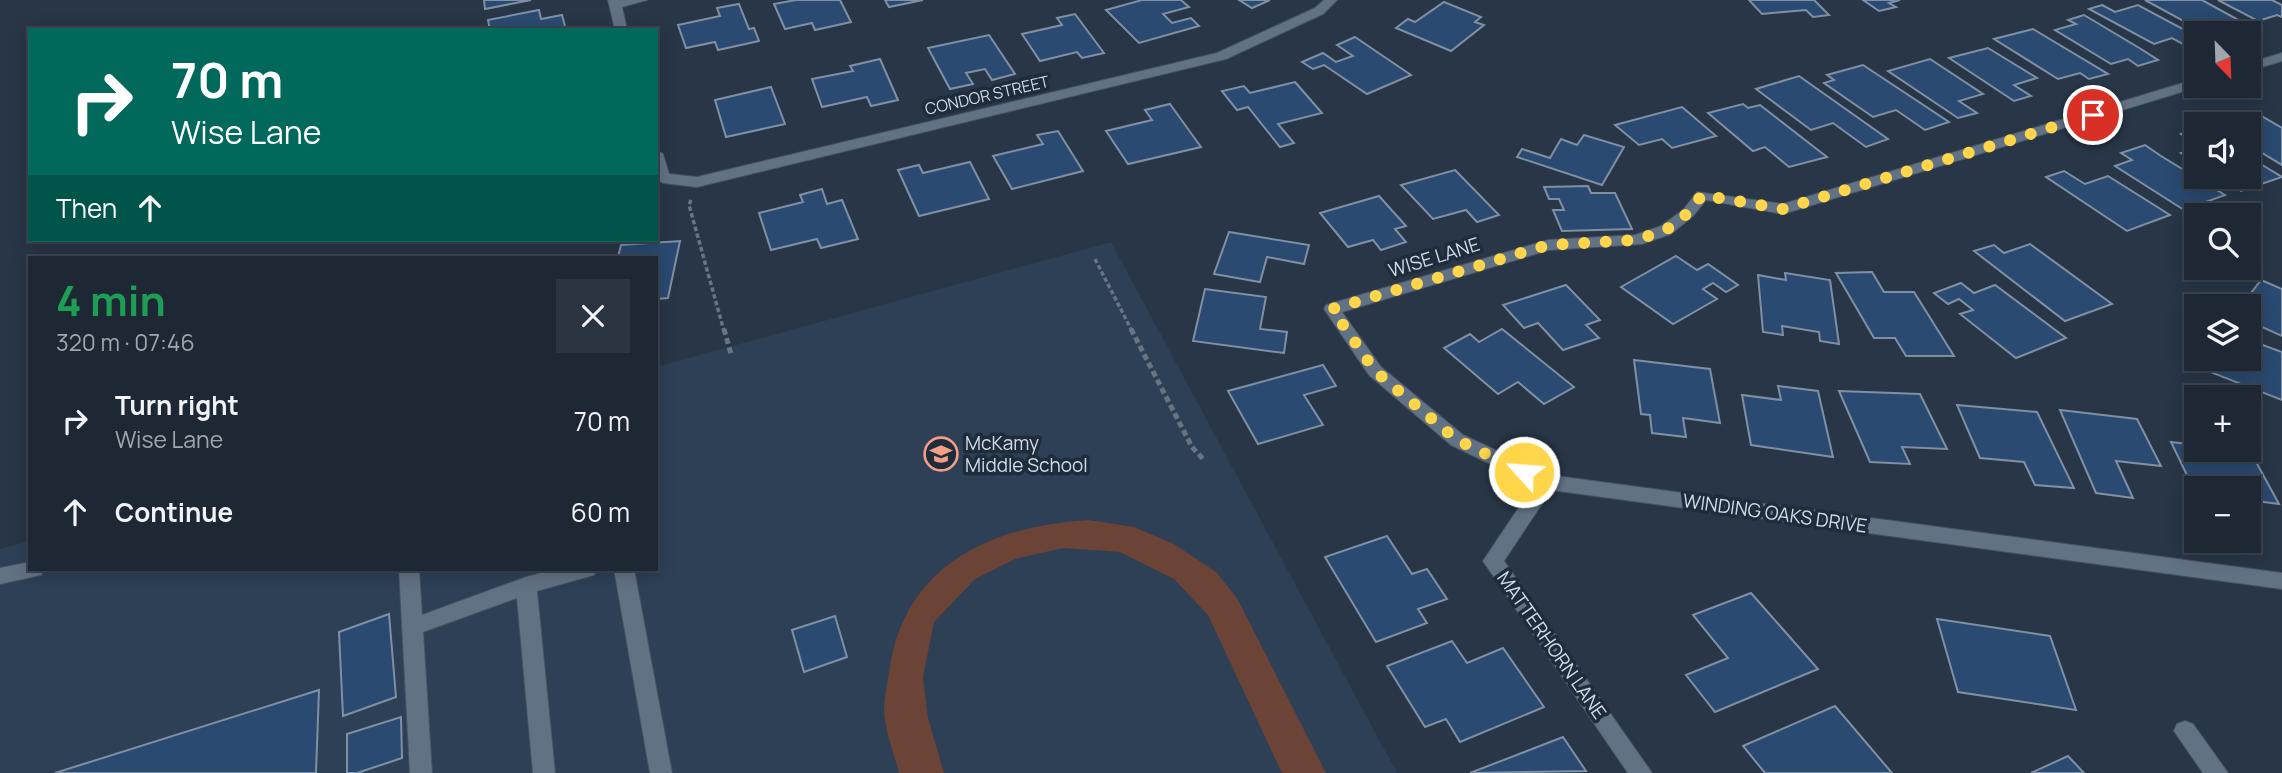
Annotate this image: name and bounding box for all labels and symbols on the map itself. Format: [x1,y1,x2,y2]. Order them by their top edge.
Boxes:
north arrow [2184,21,2261,98]
street label: CONDOR STREET [923,70,1052,120]
pin [2063,85,2123,145]
street label: WISE LANE [1385,231,1483,283]
place label: McKamy Middle School [965,430,1088,478]
school or university icon: McKamy Middle School [922,435,960,473]
position arrow [1487,435,1561,509]
street label: WINDING OAKS DRIVE [1681,487,1869,539]
street label: MATTERHORN LANE [1491,566,1613,724]

